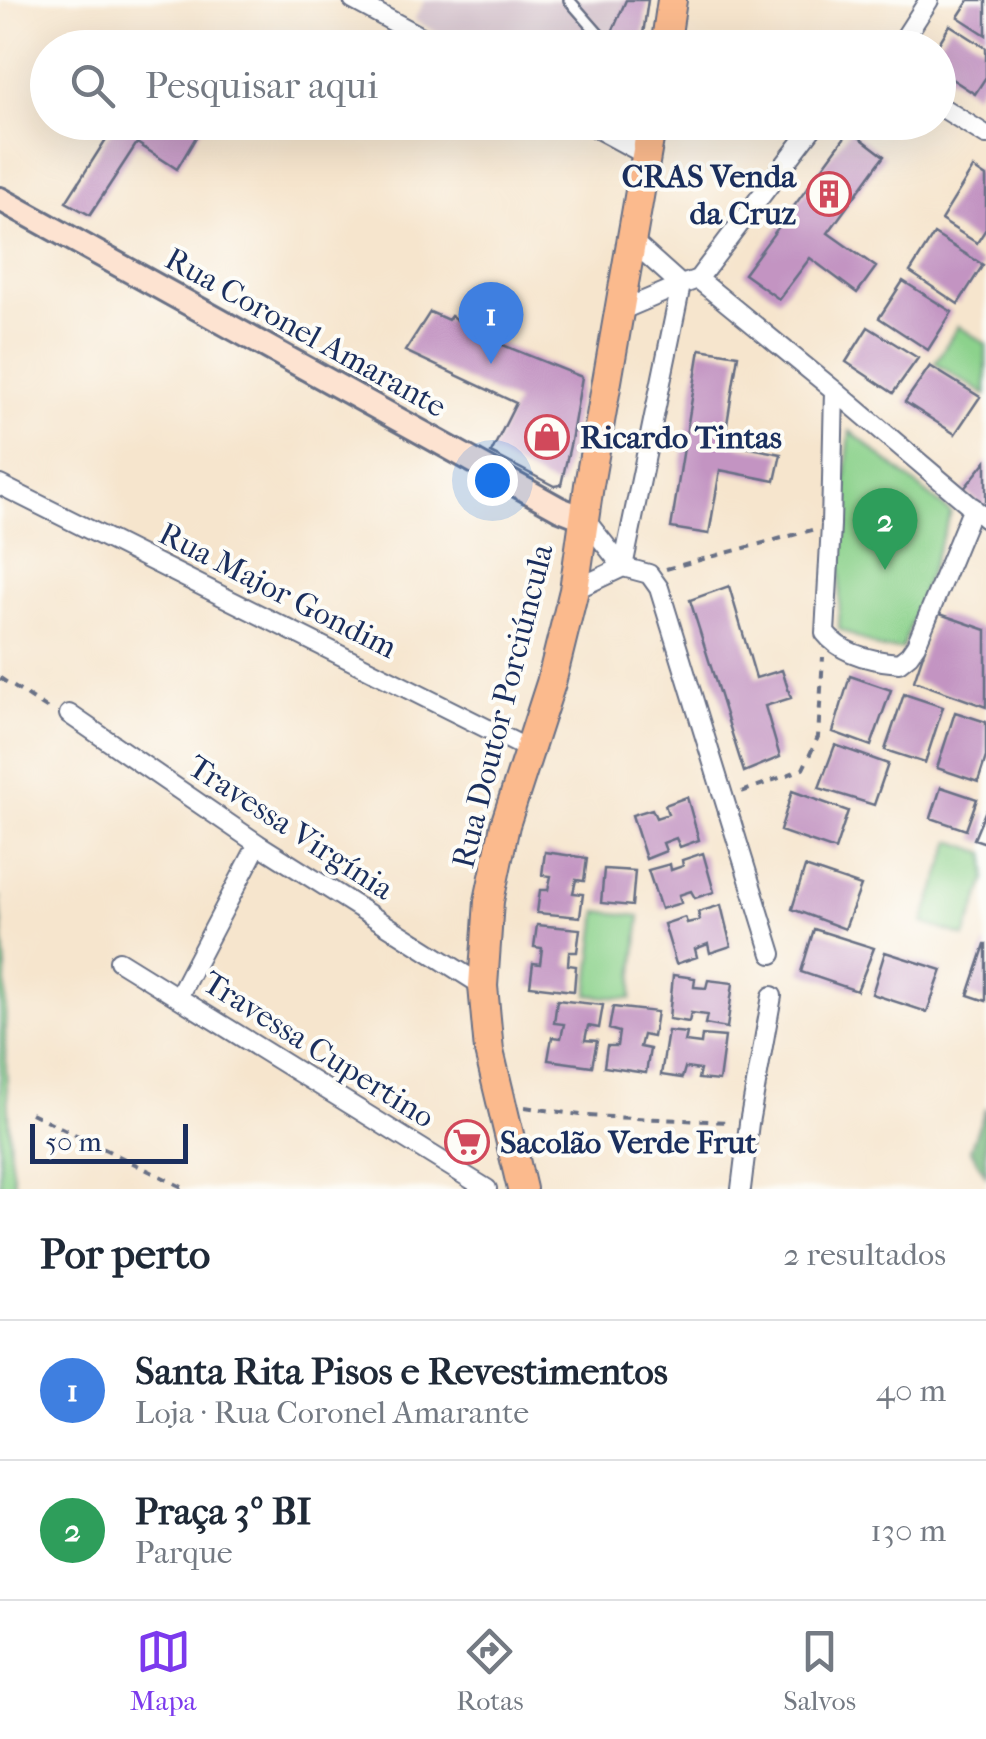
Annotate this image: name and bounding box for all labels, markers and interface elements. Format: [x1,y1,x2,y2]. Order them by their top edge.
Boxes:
search box [30,30,956,140]
icon: search [65,58,120,113]
text: Pesquisar aqui [145,63,378,108]
place label: CRAS Venda da Cruz [622,158,797,232]
building icon: CRAS Venda da Cruz [806,171,852,217]
street label: Rua Coronel Amarante [159,240,453,425]
pin: 1 [458,282,524,364]
shop icon: Ricardo Tintas [524,414,570,460]
place label: Ricardo Tintas [580,419,782,456]
your location [467,455,518,506]
pin: 2 [852,488,918,570]
street label: Rua Major Gondim [153,515,403,667]
street label: Rua Doutor Porciúncula [444,539,561,872]
street label: Travessa Virgínia [181,747,401,908]
street label: Travessa Cupertino [196,963,441,1136]
scale bar [30,1119,188,1164]
supermarket icon: Sacolão Verde Frut [444,1119,490,1165]
place label: Sacolão Verde Frut [500,1124,757,1161]
text: 50 m [45,1125,102,1158]
text: Por perto [40,1230,210,1279]
text: 2 resultados [783,1236,946,1273]
text: Santa Rita Pisos e Revestimentos [135,1349,668,1394]
text: 1 [67,1372,78,1409]
text: 40 m [876,1372,946,1409]
text: Loja · Rua Coronel Amarante [135,1394,529,1431]
text: Praça 3º BI [135,1489,311,1534]
text: 2 [64,1512,81,1549]
text: 130 m [870,1512,946,1549]
text: Parque [135,1534,233,1571]
tab: Mapa [130,1624,197,1717]
tab: Rotas [456,1624,524,1717]
tab: Salvos [783,1624,856,1717]

